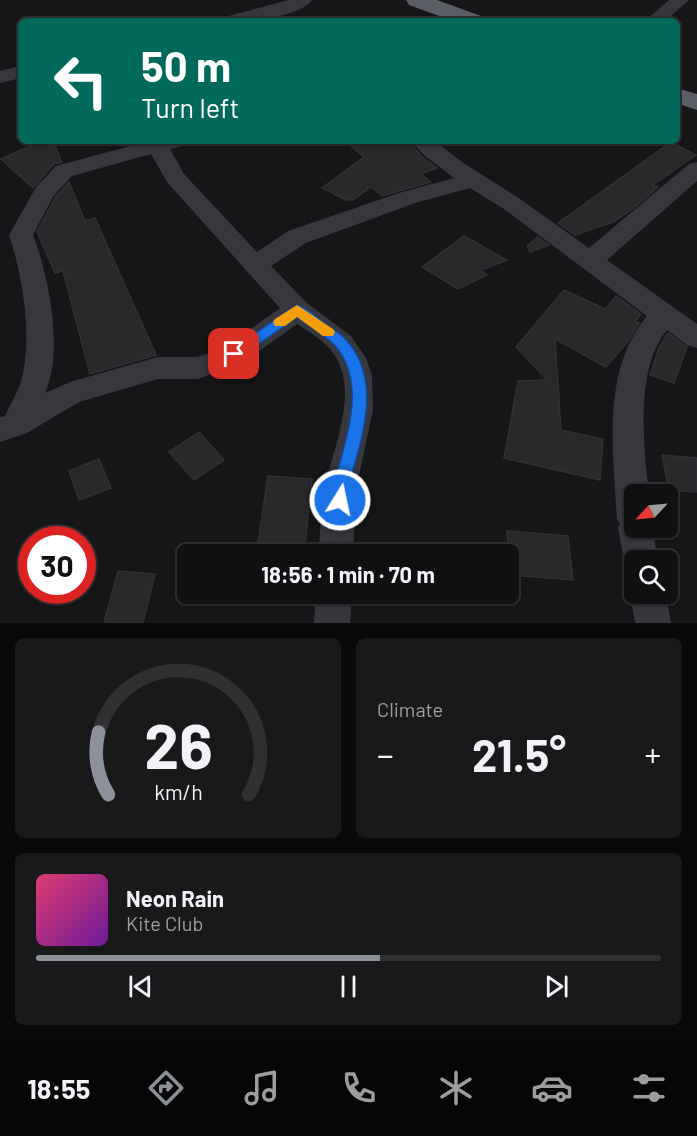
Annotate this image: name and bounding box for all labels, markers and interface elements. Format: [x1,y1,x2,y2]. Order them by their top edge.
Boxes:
text: 50 m [141,40,231,90]
icon: left [42,42,120,120]
text: Turn left [141,91,239,123]
pin [208,328,259,379]
icon: arrive [217,337,250,370]
position arrow [308,468,372,532]
north arrow [624,484,678,538]
map controls [624,484,678,604]
speed limit sign: 30 [18,526,96,604]
button: search [624,550,678,604]
text: 18:56 · 1 min · 70 m [261,561,435,587]
text: Climate [377,697,443,721]
text: 26 [144,707,212,781]
text: 21.5° [472,727,566,781]
text: − [377,734,394,774]
text: + [645,734,661,774]
text: km/h [154,779,202,804]
text: Neon Rain [126,885,224,911]
text: Kite Club [126,911,203,935]
icon: previous [124,970,157,1003]
icon: pause [332,970,365,1003]
icon: next [540,970,573,1003]
icon: directions [145,1067,187,1109]
icon: music [241,1067,283,1109]
icon: phone [338,1067,380,1109]
icon: climate [435,1067,477,1109]
icon: car [531,1067,573,1109]
icon: filters [628,1067,670,1109]
text: 18:55 [27,1072,90,1104]

